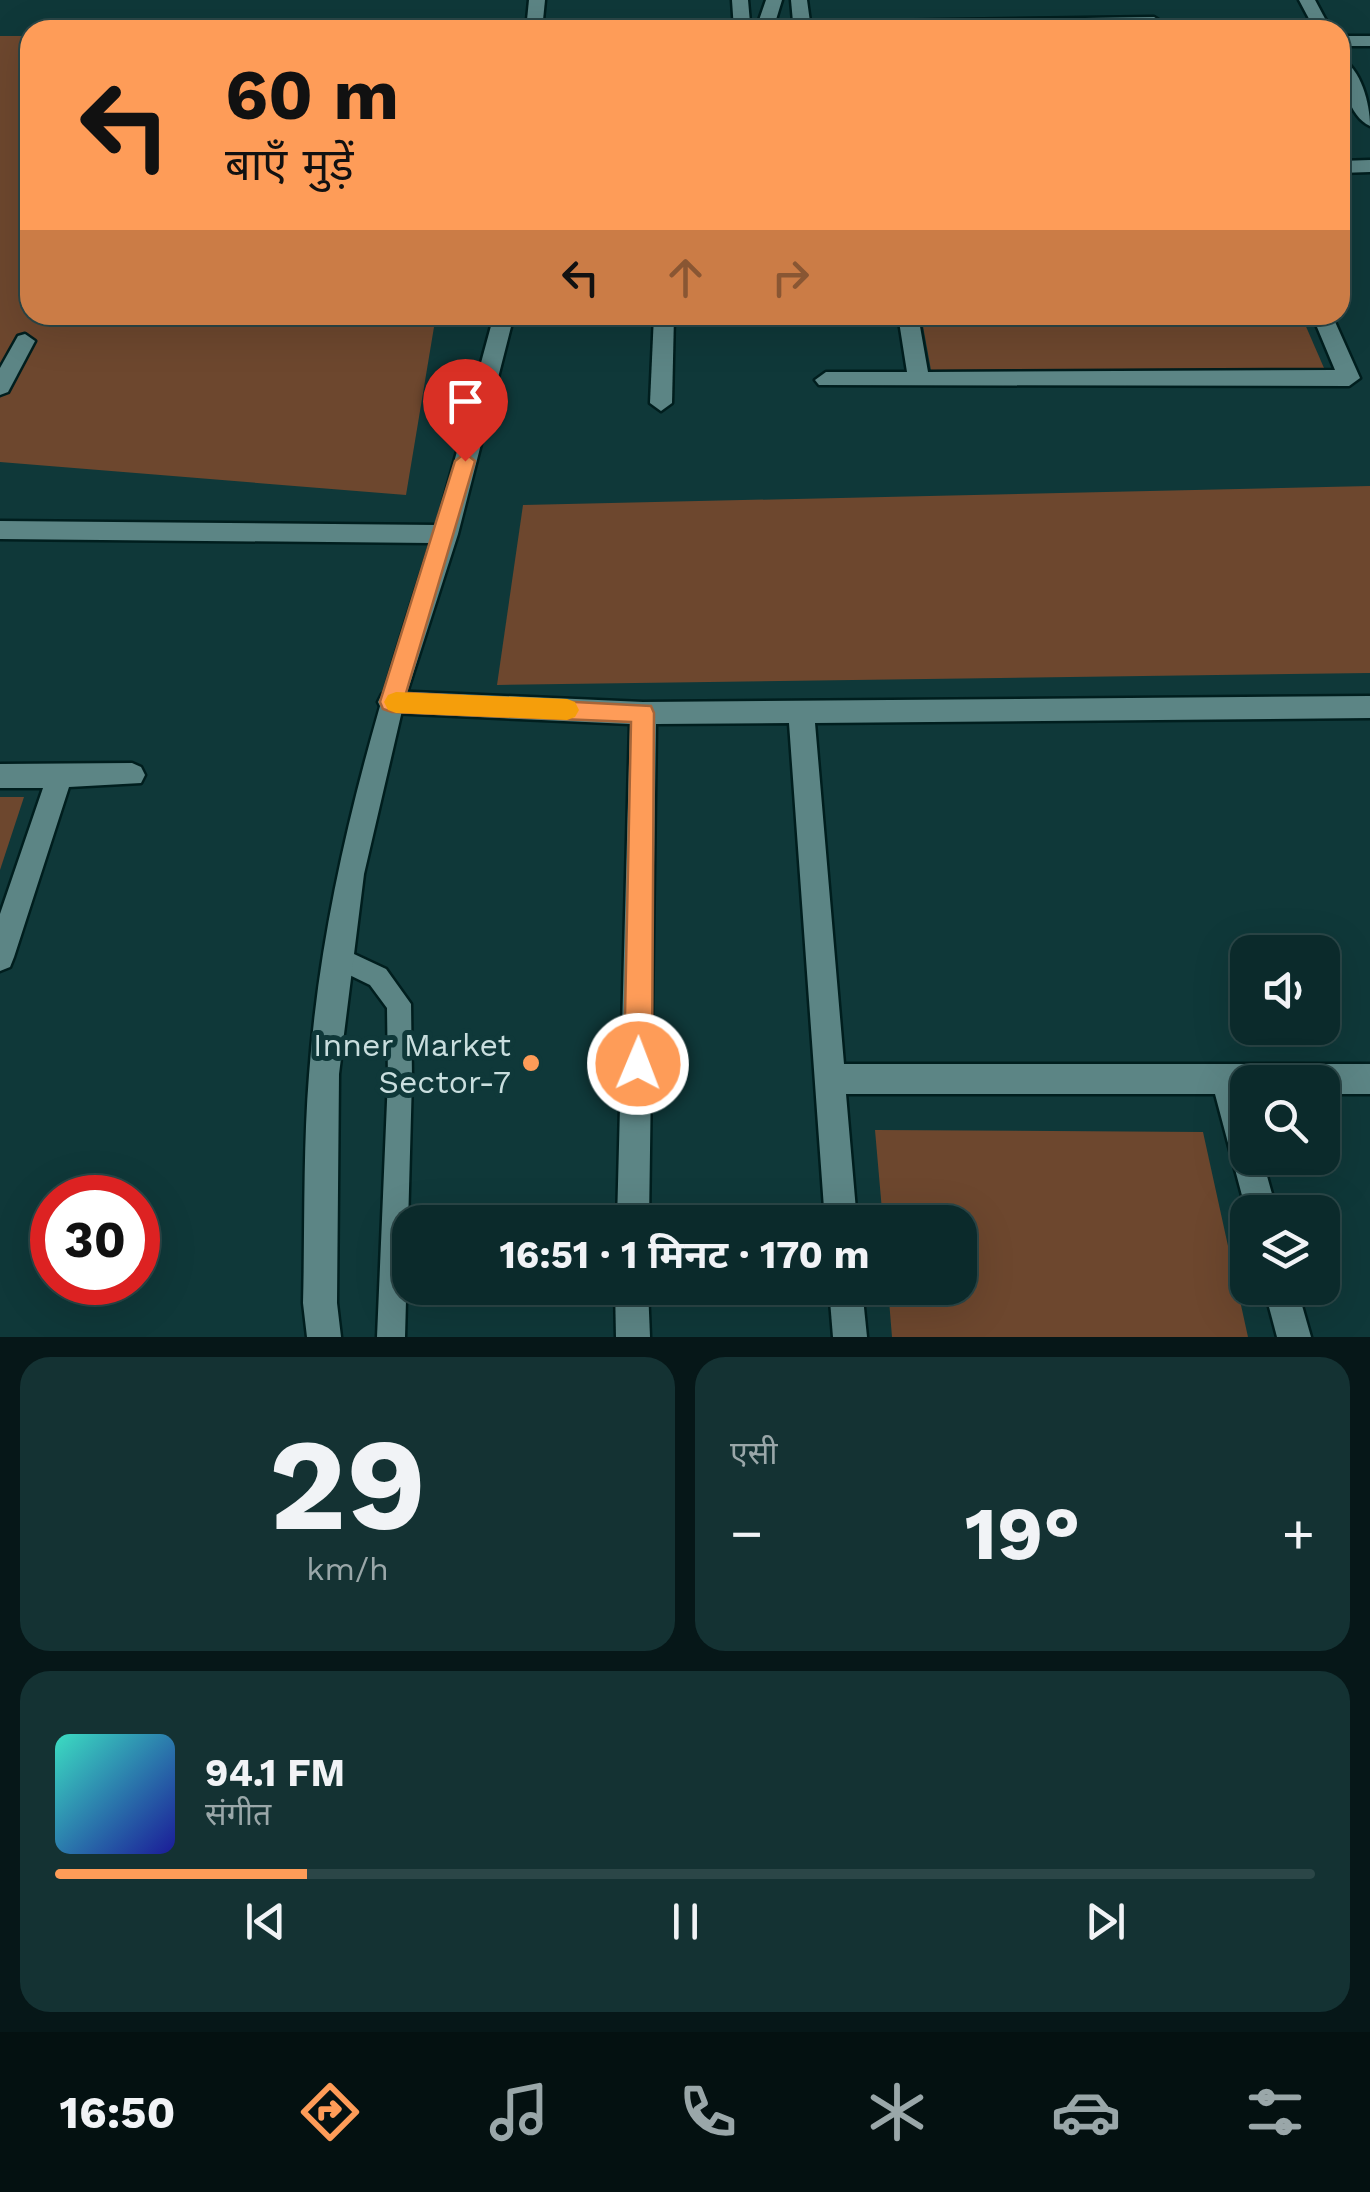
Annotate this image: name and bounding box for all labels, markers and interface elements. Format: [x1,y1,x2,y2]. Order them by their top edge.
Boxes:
text: 60 m [225,54,399,136]
icon: left [60,60,190,190]
text: बाएँ मुड़ें [225,138,354,191]
icon: left [553,250,608,305]
icon: ahead [658,250,713,305]
icon: right [763,250,818,305]
pin [423,359,508,462]
icon: arrive [438,374,493,429]
map controls [1230,935,1340,1305]
button: sound [1230,935,1340,1045]
position arrow [586,1012,690,1116]
place label: Inner Market Sector-7 [313,1026,511,1101]
marker: Inner Market Sector-7 [520,1052,542,1074]
button: search [1230,1065,1340,1175]
speed limit sign: 30 [30,1175,160,1305]
button: layers [1230,1195,1340,1305]
text: 16:51 · 1 मिनट · 170 m [499,1233,870,1277]
text: 29 [269,1408,426,1561]
text: एसी [730,1434,778,1472]
text: 19° [965,1489,1080,1577]
text: − [730,1501,763,1565]
text: + [1282,1501,1315,1565]
text: km/h [306,1550,389,1588]
text: 94.1 FM [205,1751,345,1795]
text: संगीत [205,1795,271,1833]
icon: previous [238,1894,293,1949]
icon: pause [658,1894,713,1949]
icon: next [1078,1894,1133,1949]
icon: directions [295,2077,365,2147]
icon: music [484,2077,554,2147]
icon: phone [673,2077,743,2147]
icon: climate [862,2077,932,2147]
icon: car [1051,2077,1121,2147]
icon: filters [1240,2077,1310,2147]
text: 16:50 [60,2086,175,2139]

